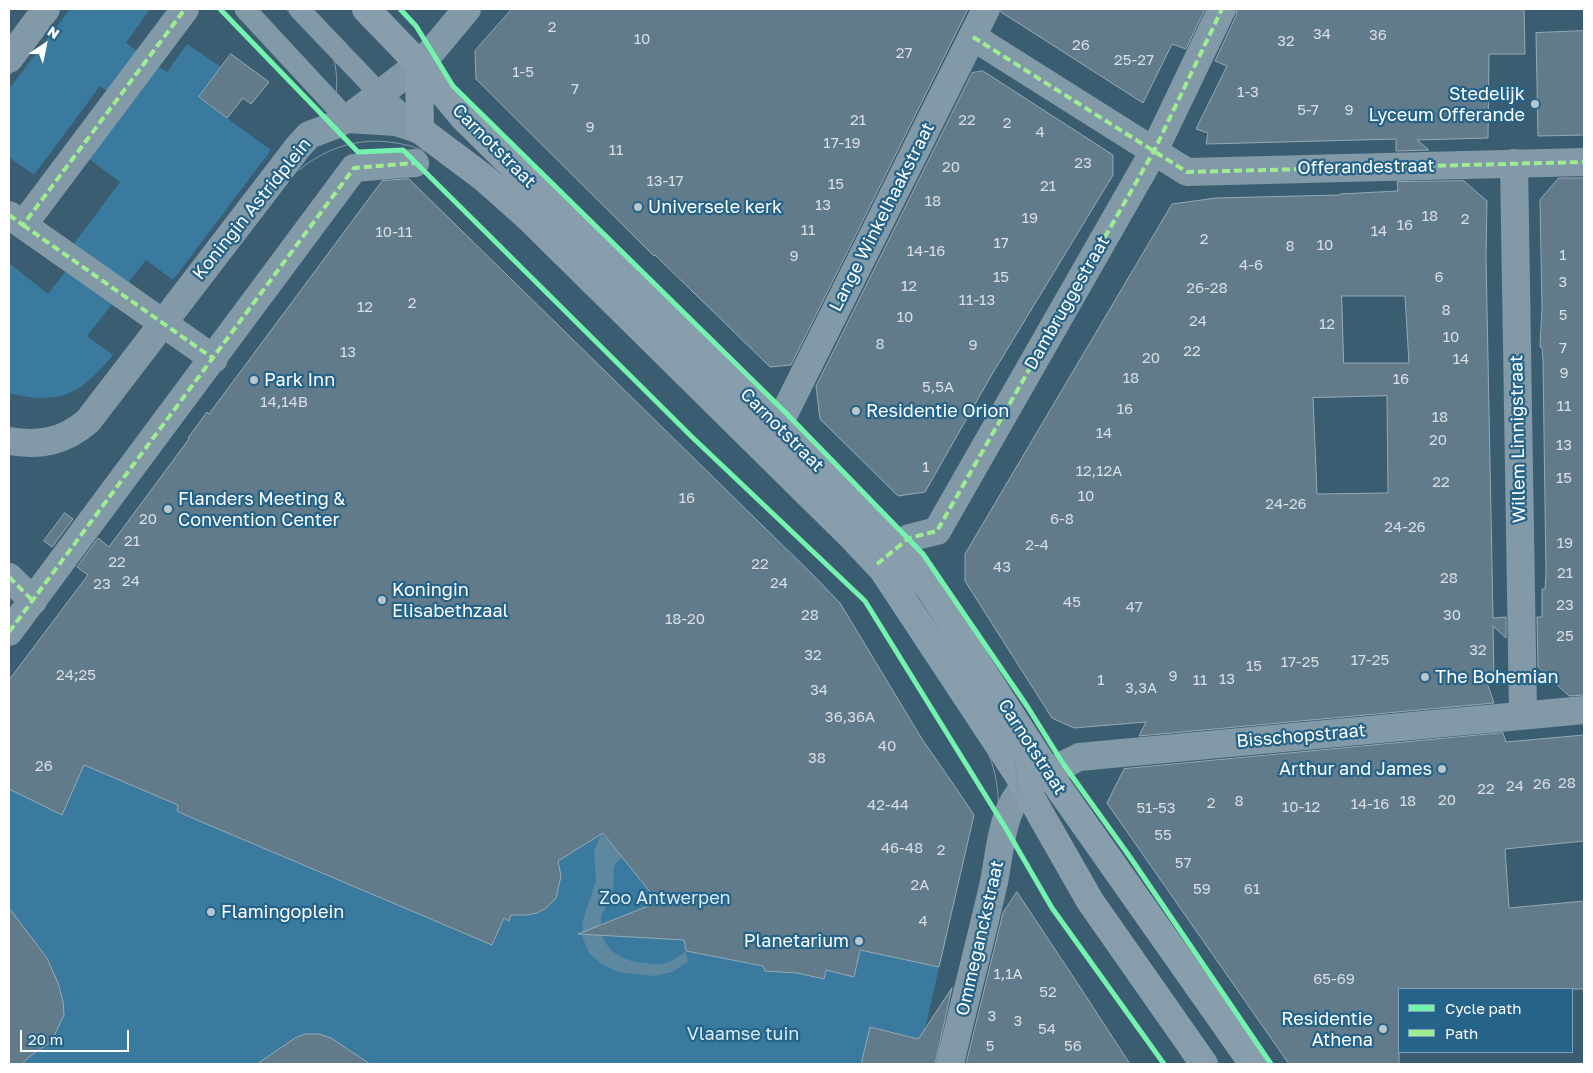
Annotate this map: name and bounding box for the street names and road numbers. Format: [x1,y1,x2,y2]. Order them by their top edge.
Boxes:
street label: Carnotstraat [448,100,540,192]
street label: Lange Winkelhaakstraat [825,119,939,315]
street label: Koningin Astridplein [188,134,316,284]
street label: Offerandestraat [1297,155,1435,179]
street label: Dambruggestraat [1020,232,1114,374]
street label: Willem Linnigstraat [1506,355,1530,523]
street label: Carnotstraat [736,384,828,476]
street label: Carnotstraat [993,695,1071,799]
street label: Bisschopstraat [1235,720,1367,752]
street label: Ommeganckstraat [952,858,1008,1018]

